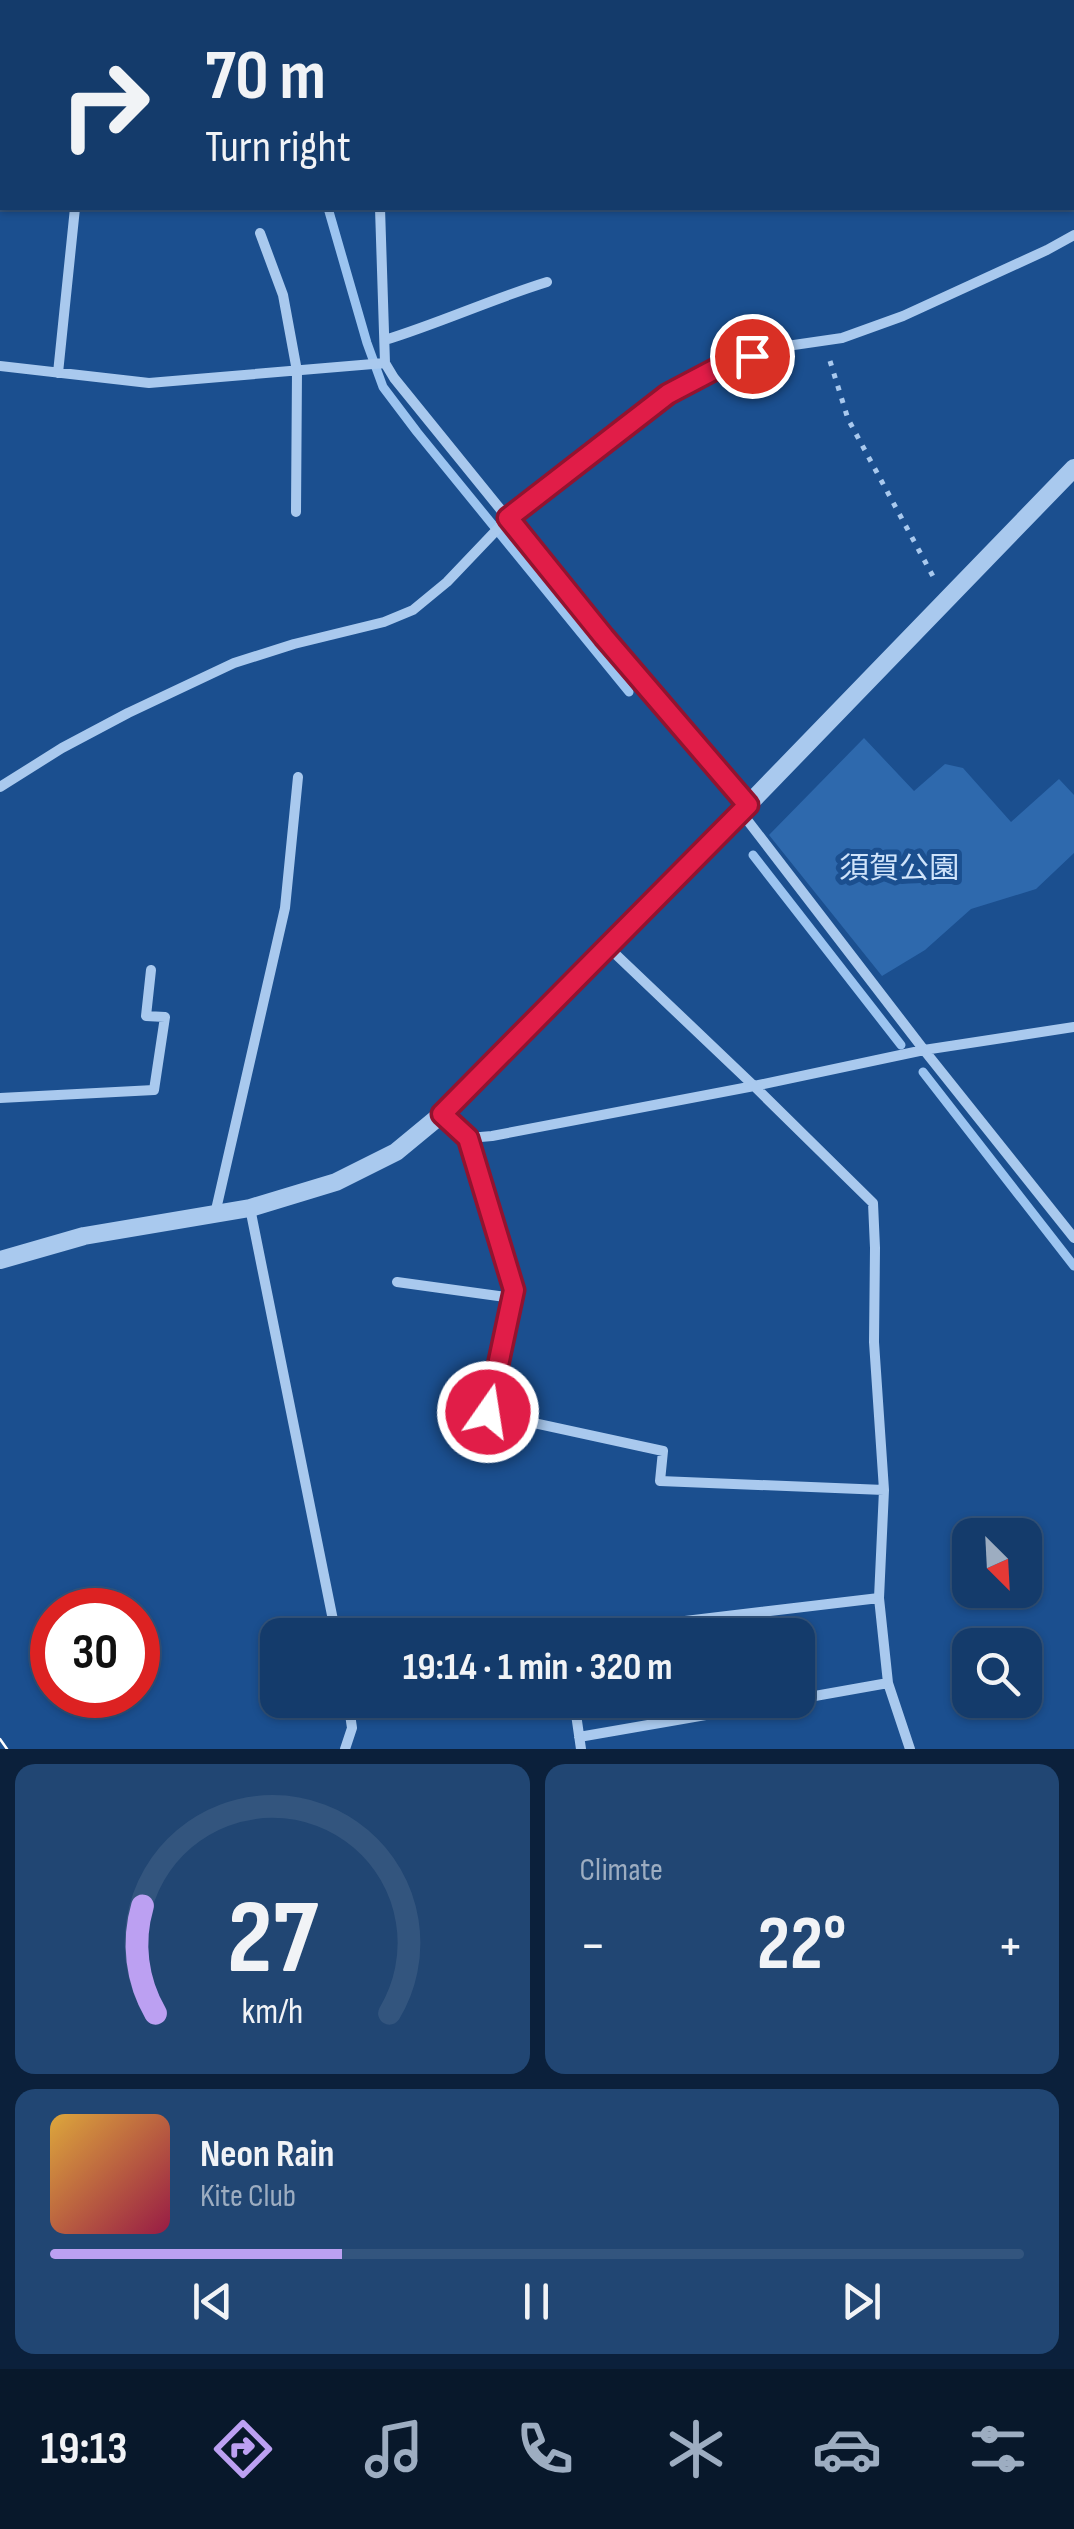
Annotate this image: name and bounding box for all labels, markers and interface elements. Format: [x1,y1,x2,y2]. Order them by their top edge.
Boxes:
text: 70 m [205,35,326,119]
icon: right [40,40,170,170]
text: Turn right [205,120,351,175]
pin [710,314,795,399]
icon: arrive [725,329,780,384]
park label: 須賀公園 [839,851,959,887]
position arrow [436,1360,540,1464]
north arrow [952,1518,1042,1608]
map controls [952,1518,1042,1718]
speed limit sign: 30 [30,1588,160,1718]
button: search [952,1628,1042,1718]
text: 19:14 · 1 min · 320 m [403,1645,672,1690]
text: Climate [580,1851,663,1890]
text: 27 [227,1877,318,2002]
text: 22° [757,1900,846,1991]
text: − [580,1913,606,1980]
text: + [997,1913,1024,1980]
text: km/h [241,1991,303,2034]
text: Neon Rain [200,2132,334,2177]
text: Kite Club [200,2177,296,2216]
icon: previous [185,2274,240,2329]
icon: pause [509,2274,564,2329]
icon: next [834,2274,889,2329]
icon: directions [208,2414,278,2484]
icon: music [359,2414,429,2484]
icon: phone [510,2414,580,2484]
icon: climate [661,2414,731,2484]
icon: car [812,2414,882,2484]
icon: filters [963,2414,1033,2484]
text: 19:13 [41,2422,127,2477]

